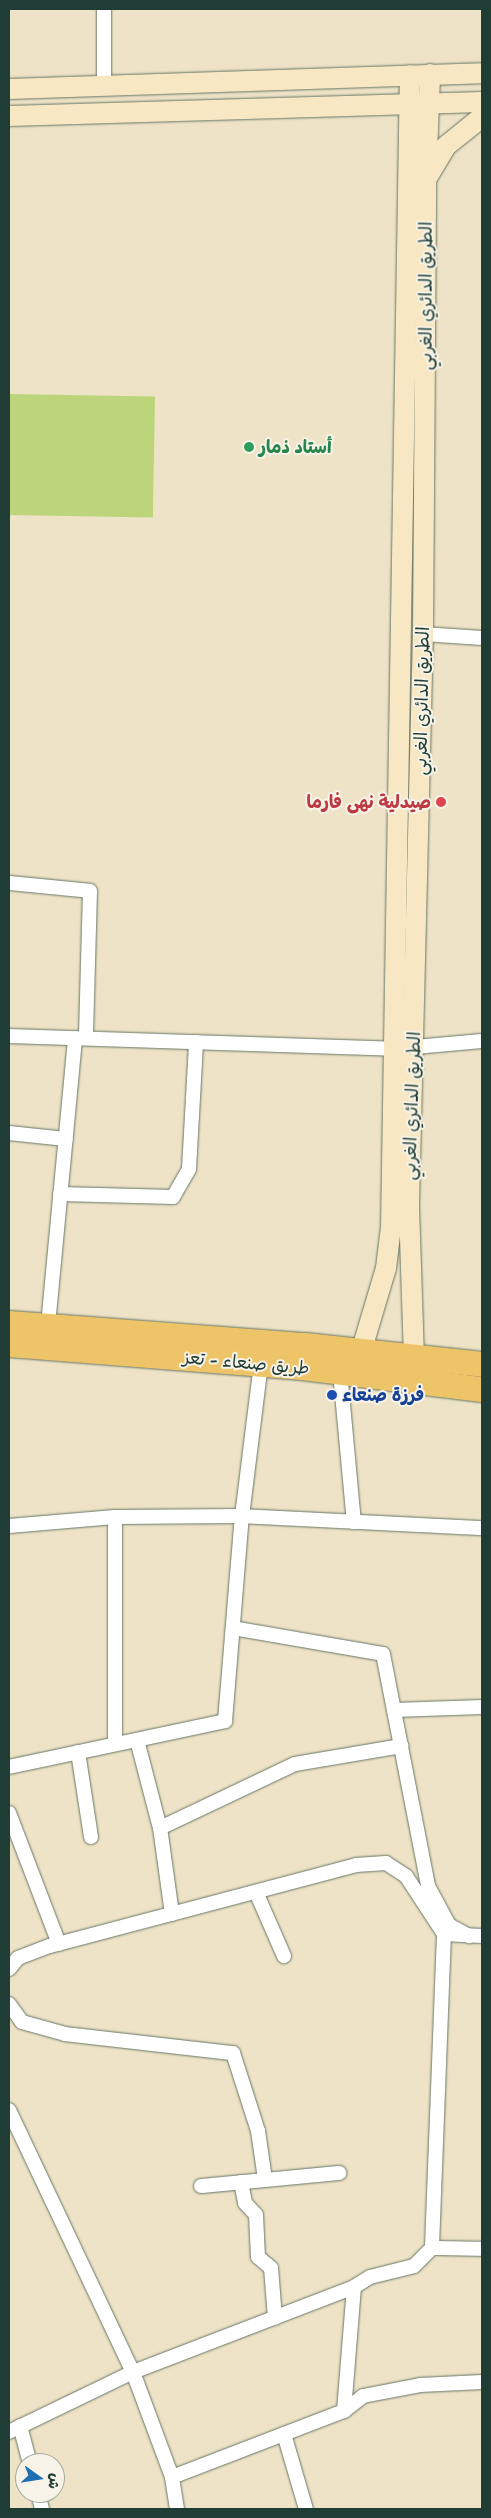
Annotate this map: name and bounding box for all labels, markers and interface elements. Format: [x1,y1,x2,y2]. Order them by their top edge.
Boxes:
street label: الطريق الدائري الغربي [415,222,437,370]
place label: أستاد ذمار [259,436,332,458]
marker: أستاد ذمار [243,441,255,453]
street label: الطريق الدائري الغربي [410,626,434,776]
place label: صيدلية نهى فارما [306,791,431,813]
marker: صيدلية نهى فارما [435,796,447,808]
street label: الطريق الدائري الغربي [399,1031,425,1181]
street label: طريق صنعاء - تعز [182,1347,310,1379]
place label: فرزة صنعاء [342,1384,424,1406]
marker: فرزة صنعاء [326,1389,338,1401]
north arrow [15,2453,65,2503]
text: ش [40,2471,68,2492]

